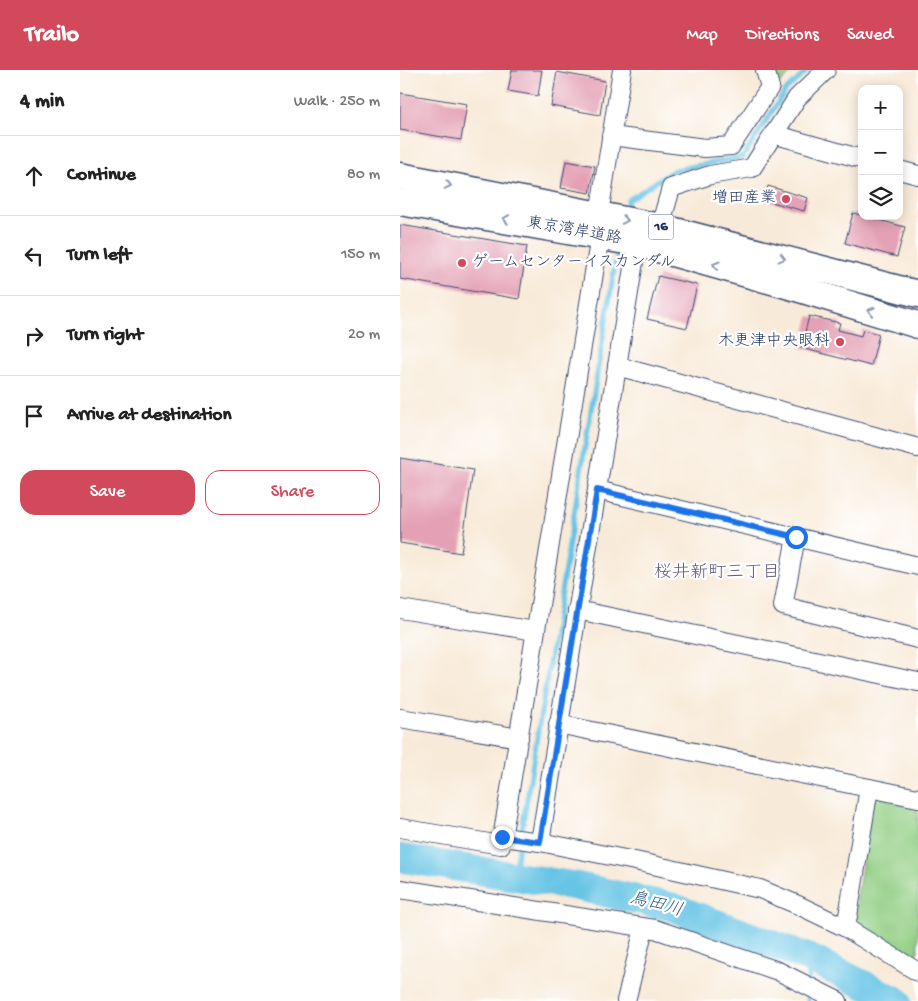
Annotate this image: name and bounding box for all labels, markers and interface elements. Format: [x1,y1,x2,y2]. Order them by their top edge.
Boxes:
text: Trailo [25,21,79,50]
text: Map [686,25,718,46]
text: Directions [746,25,819,46]
text: Saved [847,25,893,46]
map controls [858,85,903,220]
button: + [858,85,903,130]
text: 4 min [20,90,64,115]
text: Walk · 250 m [294,93,380,112]
button: − [858,130,903,175]
icon: ahead [20,162,48,190]
text: Continue [67,164,136,187]
text: 80 m [347,166,380,185]
button: layers [858,175,903,220]
one-way arrow [443,180,452,190]
place label: 増田産業 [712,189,776,209]
marker: 増田産業 [780,193,792,205]
street label: 東京湾岸道路 [525,212,623,250]
one-way arrow [620,214,629,224]
road number: 16 [648,214,674,240]
one-way arrow [501,215,510,225]
icon: left [20,242,48,270]
text: Turn left [67,244,131,267]
text: 150 m [341,246,380,265]
place label: ゲームセンターイスカンダル [472,253,676,273]
one-way arrow [778,253,786,263]
marker: ゲームセンターイスカンダル [456,257,468,269]
one-way arrow [712,260,720,270]
one-way arrow [868,307,876,317]
icon: right [20,322,48,350]
text: Turn right [67,324,143,347]
text: 20 m [348,326,380,345]
place label: 木更津中央眼科 [718,331,830,352]
marker: 木更津中央眼科 [834,336,846,348]
icon: arrive [20,402,48,430]
text: Arrive at destination [67,404,231,427]
button: Save [20,470,195,515]
button: Share [205,470,380,515]
route start [785,526,808,549]
district label: 桜井新町三丁目 [654,562,780,584]
route end [491,826,514,849]
water label: 鳥田川 [627,887,685,922]

